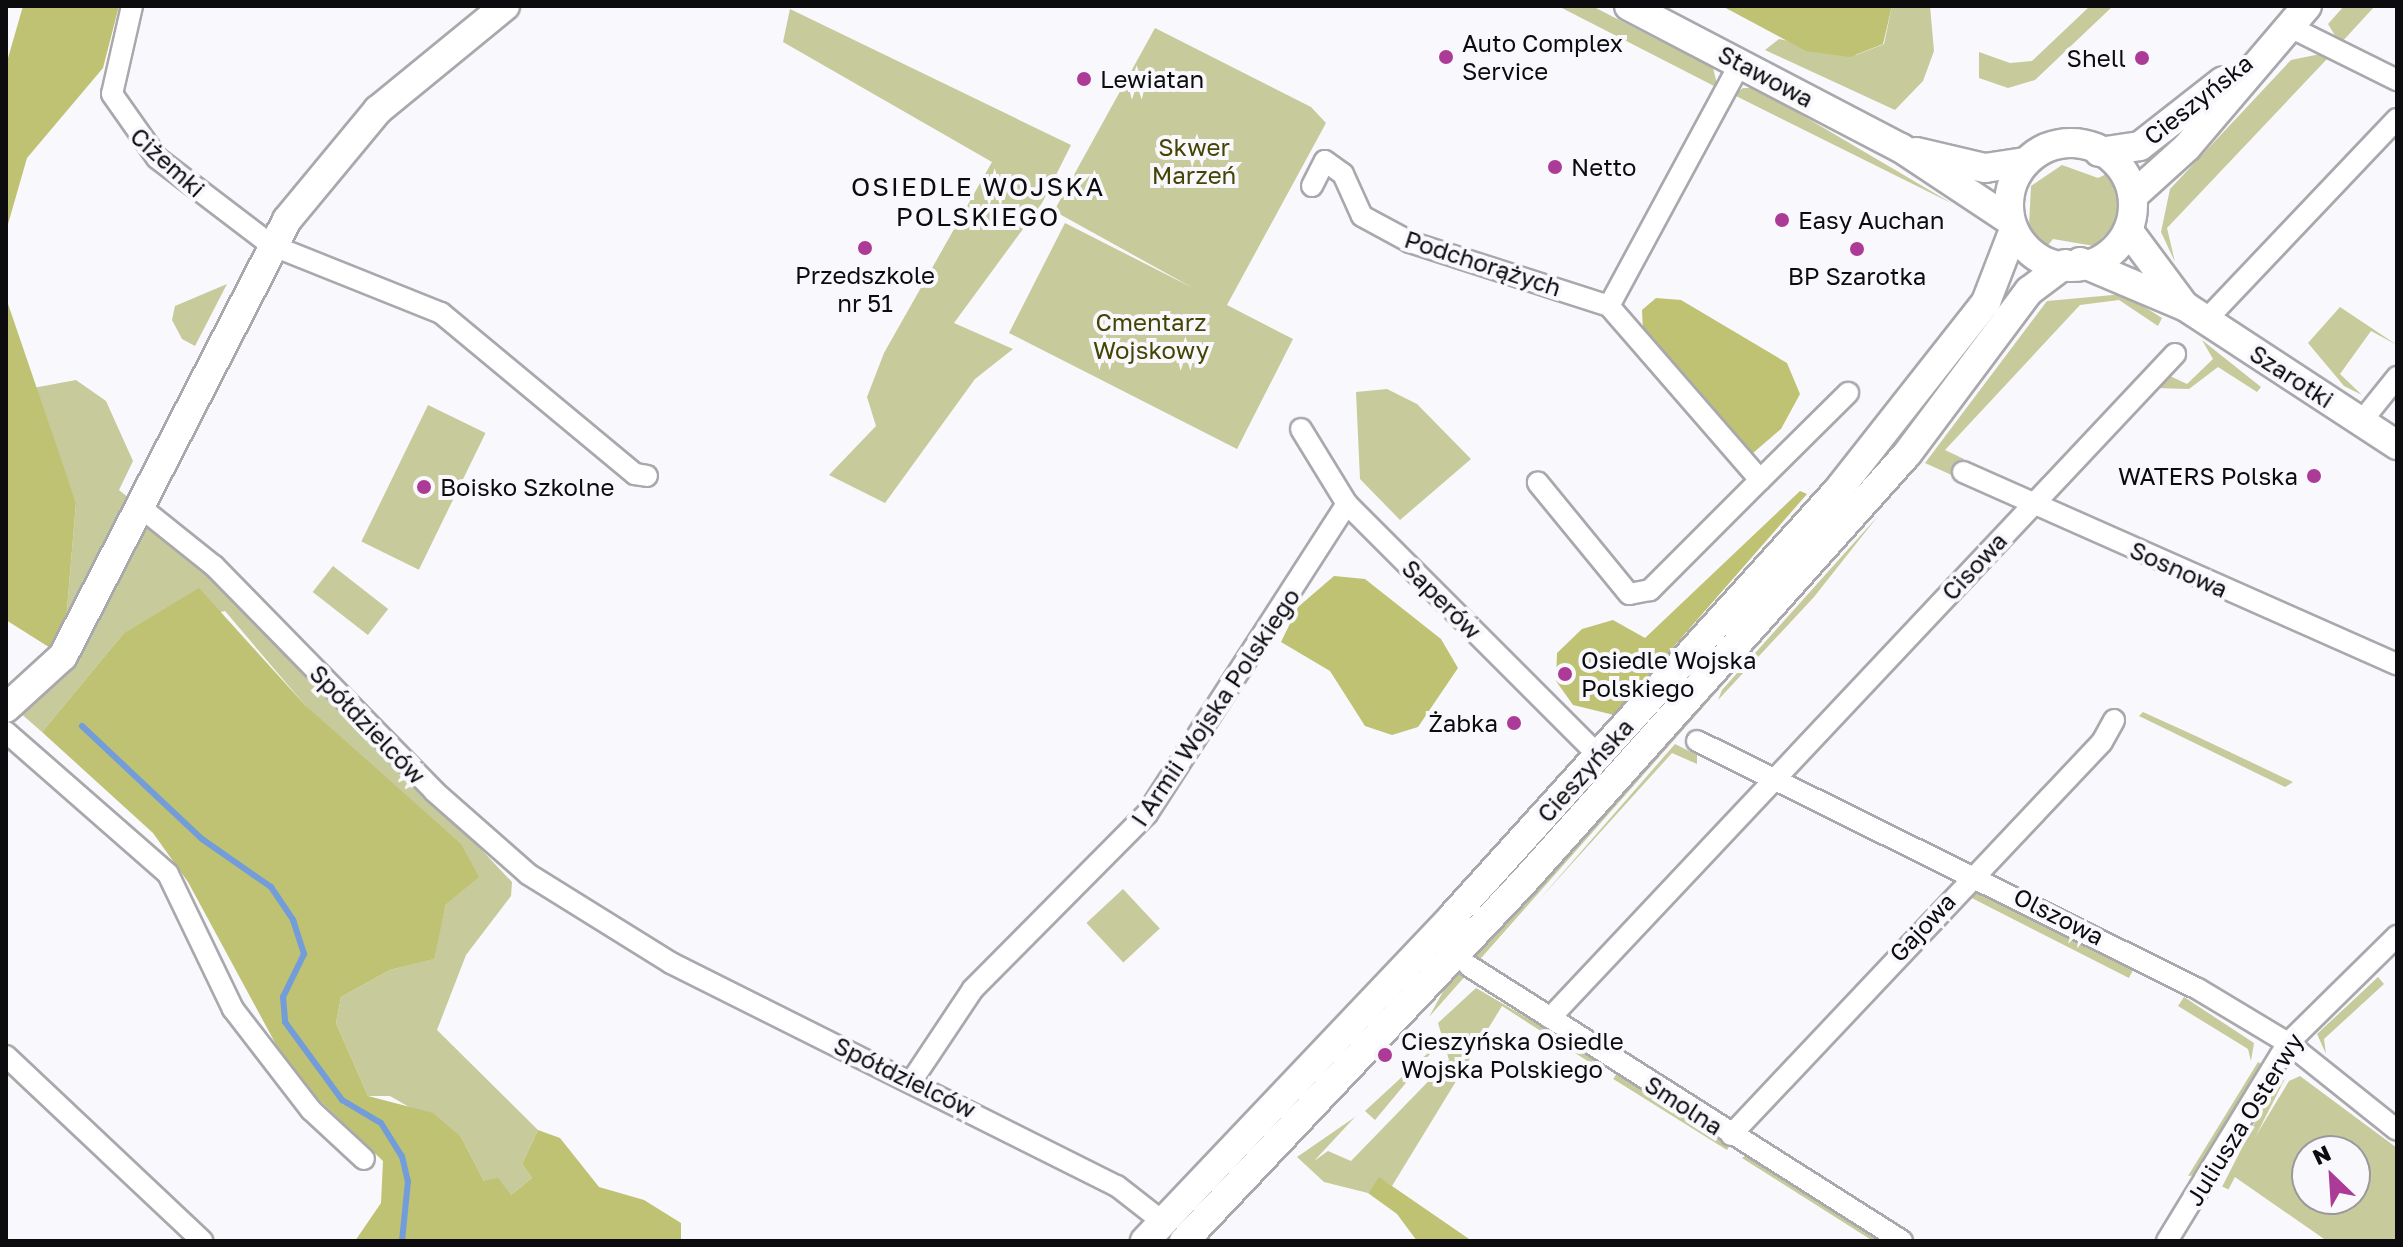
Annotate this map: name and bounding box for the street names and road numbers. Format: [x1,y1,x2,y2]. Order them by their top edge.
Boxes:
street label: Stawowa [1713,39,1819,113]
street label: Cieszyńska [2138,48,2258,150]
street label: Ciżemki [125,121,211,203]
street label: Podchorążych [1401,224,1565,302]
street label: Szarotki [2245,338,2339,414]
street label: Cisowa [1935,526,2013,606]
street label: Sosnowa [2126,535,2232,603]
street label: Saperów [1396,553,1488,645]
street label: I Armii Wojska Polskiego [1125,582,1305,832]
street label: Spółdzielców [304,659,432,789]
street label: Cieszyńska [1531,712,1639,828]
street label: Olszowa [2009,881,2109,951]
street label: Gajowa [1883,887,1961,967]
street label: Juliusza Osterwy [2179,1027,2309,1211]
street label: Spółdzielców [829,1030,981,1124]
street label: Smolna [1640,1069,1728,1141]

